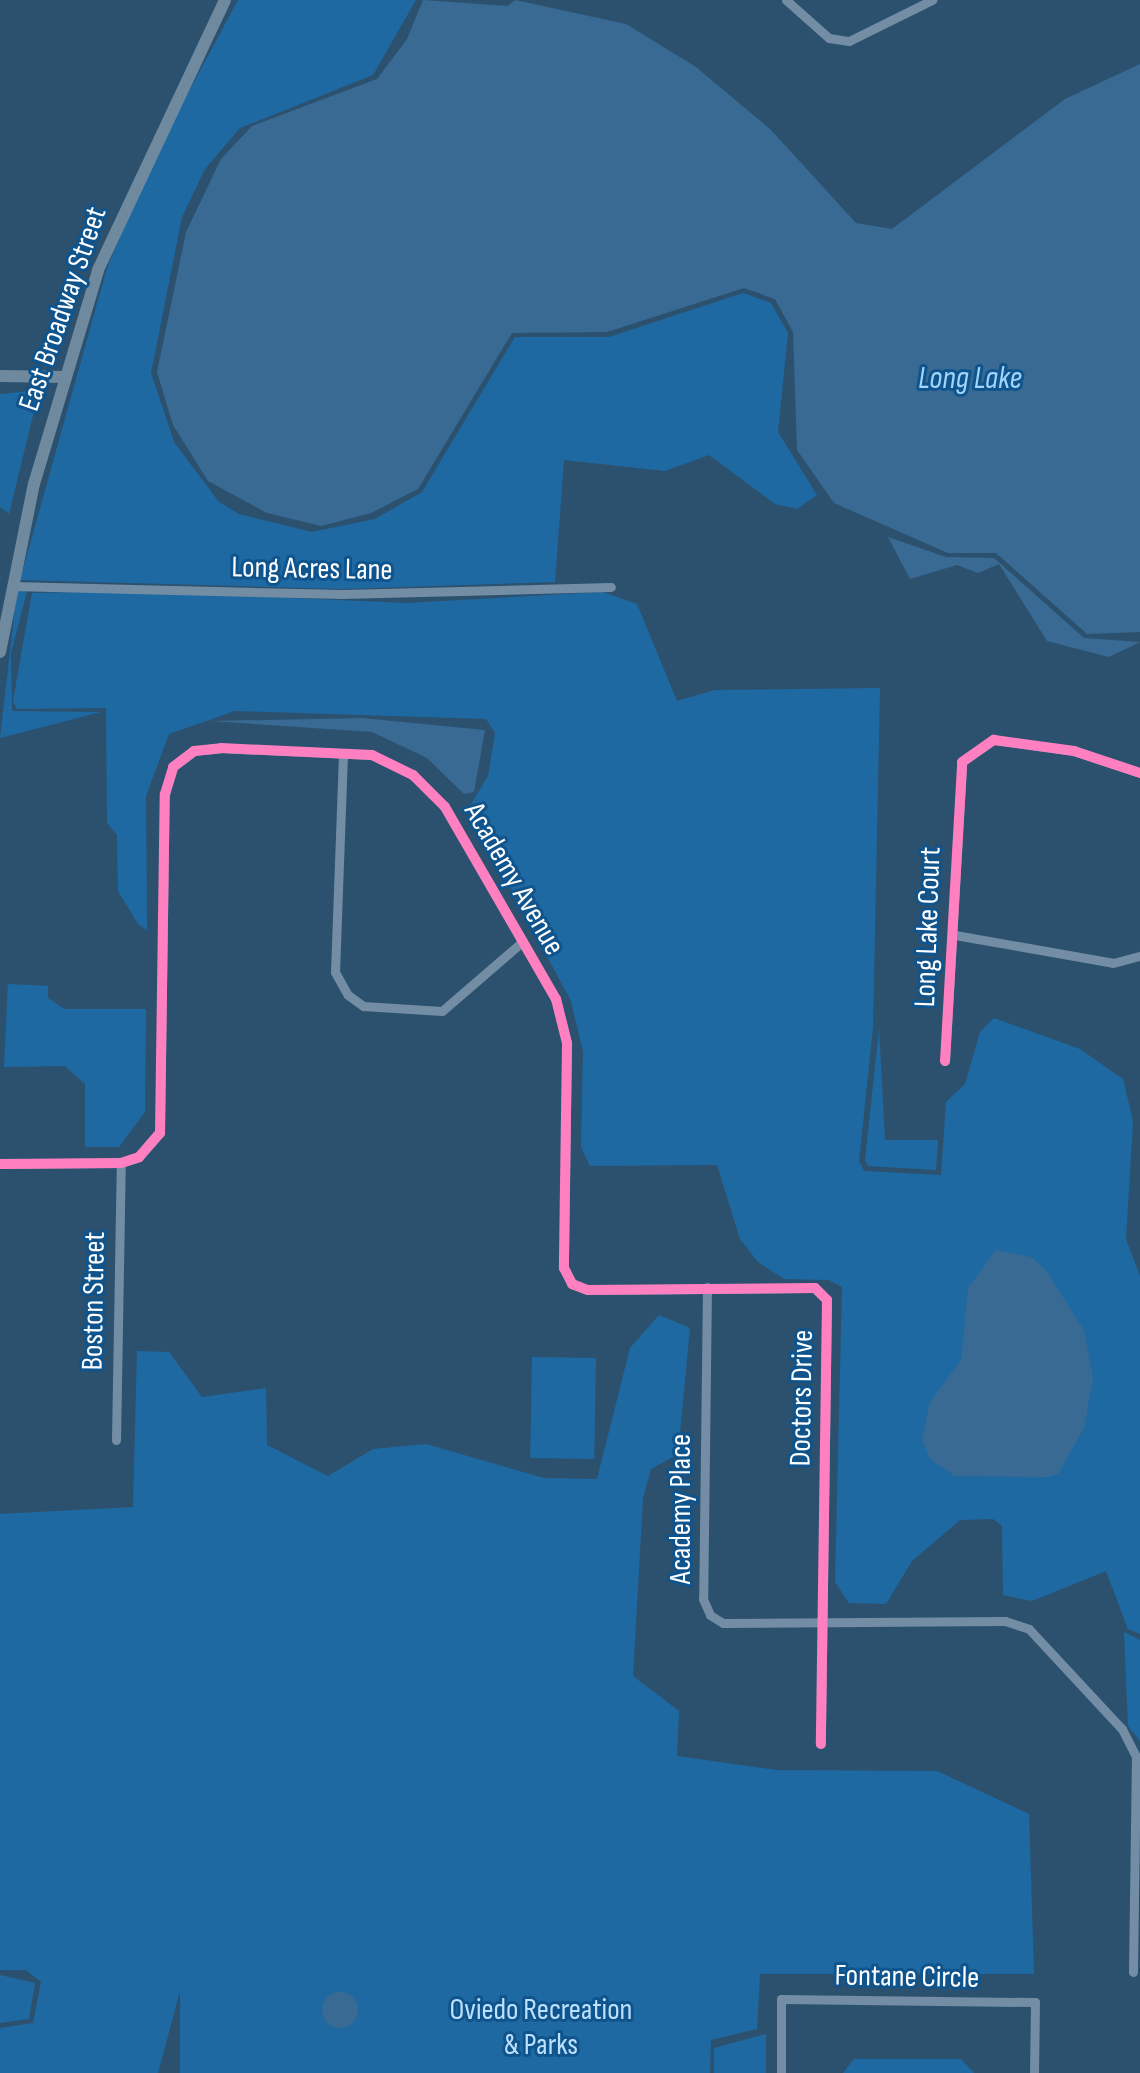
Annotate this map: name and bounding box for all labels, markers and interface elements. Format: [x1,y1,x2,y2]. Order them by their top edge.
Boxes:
street label: East Broadway Street [11,202,115,416]
water label: Long Lake [918,360,1022,398]
street label: Long Acres Lane [231,550,393,588]
street label: Academy Avenue [456,796,572,962]
street label: Long Lake Court [907,846,949,1008]
street label: Boston Street [75,1231,113,1371]
street label: Doctors Drive [783,1329,821,1467]
street label: Academy Place [663,1434,699,1584]
street label: Fontane Circle [834,1958,980,1996]
park label: Oviedo Recreation & Parks [450,1992,632,2062]

